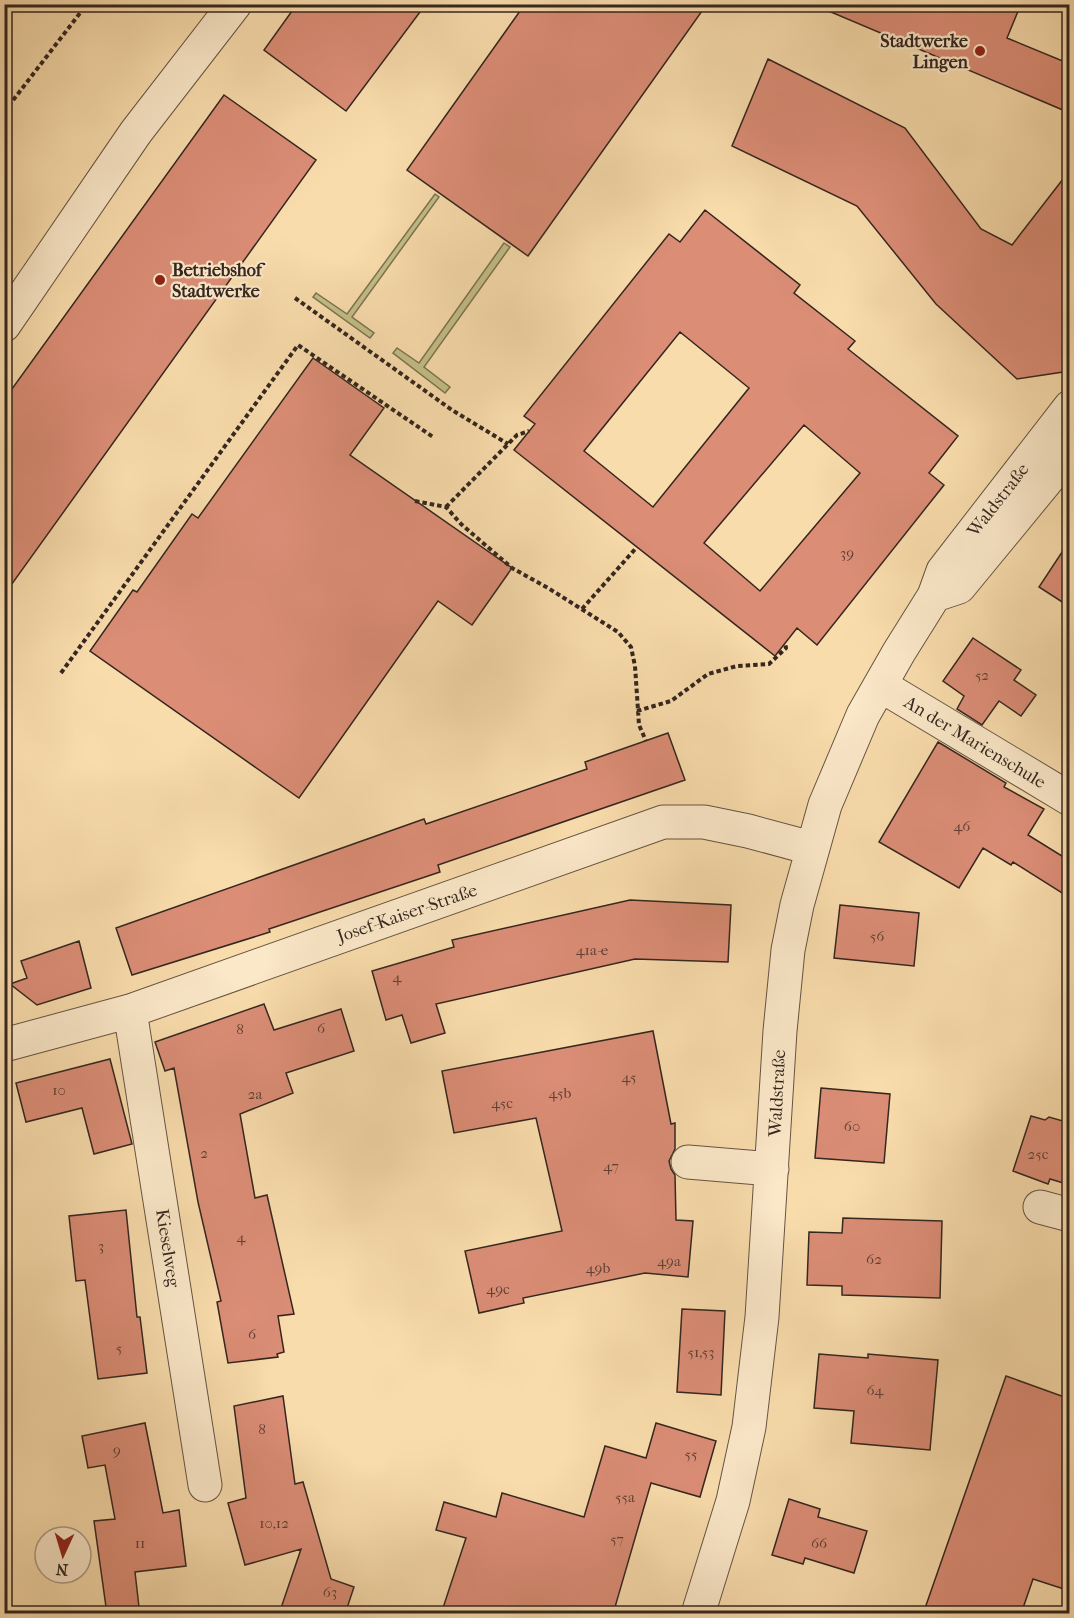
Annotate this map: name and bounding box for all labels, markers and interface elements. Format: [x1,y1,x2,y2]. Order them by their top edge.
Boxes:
place label: Stadtwerke Lingen [880,31,969,73]
marker: Stadtwerke Lingen [973,44,987,58]
place label: Betriebshof Stadtwerke [172,260,266,302]
marker: Betriebshof Stadtwerke [153,273,167,287]
street label: Waldstraße [963,459,1034,542]
house number: 39 [840,544,854,562]
house number: 52 [975,666,989,684]
street label: An der Marienschule [899,691,1049,793]
house number: 46 [954,817,971,835]
street label: Josef-Kaiser-Straße [332,880,480,948]
house number: 56 [870,927,885,945]
house number: 41a-e [576,941,609,959]
house number: 4 [393,968,403,986]
house number: 6 [317,1019,326,1037]
house number: 8 [236,1020,244,1038]
street label: Waldstraße [765,1049,790,1138]
house number: 45 [622,1068,636,1086]
house number: 10 [52,1081,66,1099]
house number: 45b [549,1084,572,1102]
house number: 2a [248,1085,263,1103]
house number: 45c [491,1094,513,1112]
house number: 60 [844,1117,860,1135]
house number: 2 [200,1144,208,1162]
house number: 25c [1028,1145,1049,1163]
house number: 47 [603,1157,619,1175]
street label: Kieselweg [151,1207,184,1289]
house number: 4 [237,1228,247,1246]
house number: 3 [98,1237,104,1255]
house number: 62 [866,1250,882,1268]
house number: 49a [657,1252,682,1270]
house number: 49b [586,1259,610,1277]
house number: 49c [486,1280,510,1298]
house number: 6 [248,1325,257,1343]
house number: 5 [116,1339,122,1357]
house number: 51,53 [688,1343,714,1361]
house number: 64 [867,1381,885,1399]
house number: 8 [258,1420,266,1438]
house number: 9 [113,1441,121,1459]
house number: 55 [685,1445,697,1463]
house number: 55a [615,1488,636,1506]
house number: 10,12 [259,1514,289,1532]
north arrow [33,1525,93,1585]
house number: 57 [610,1530,624,1548]
house number: 11 [135,1534,145,1552]
house number: 66 [811,1534,828,1552]
text: N [54,1560,69,1579]
house number: 63 [323,1583,337,1601]

